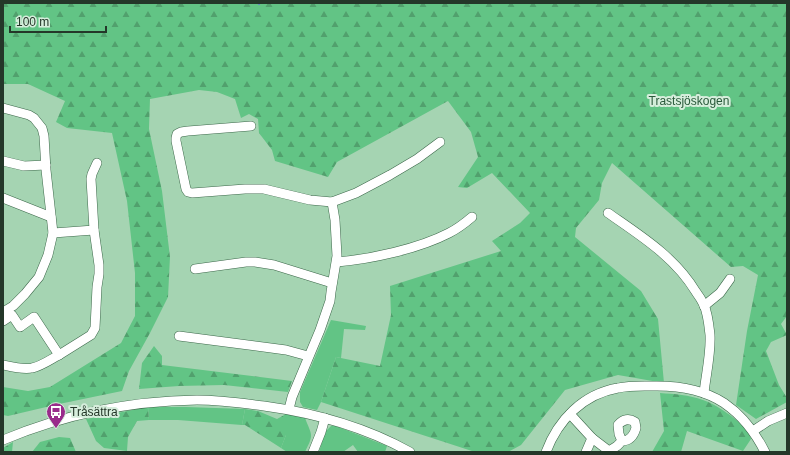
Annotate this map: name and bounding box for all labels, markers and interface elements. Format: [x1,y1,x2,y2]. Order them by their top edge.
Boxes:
scale bar [10,8,106,34]
text: 100 m [16,15,49,29]
park label: Trastsjöskogen [649,94,729,108]
bus stop icon: Tråsättra [45,401,67,429]
place label: Tråsättra [70,405,118,419]

